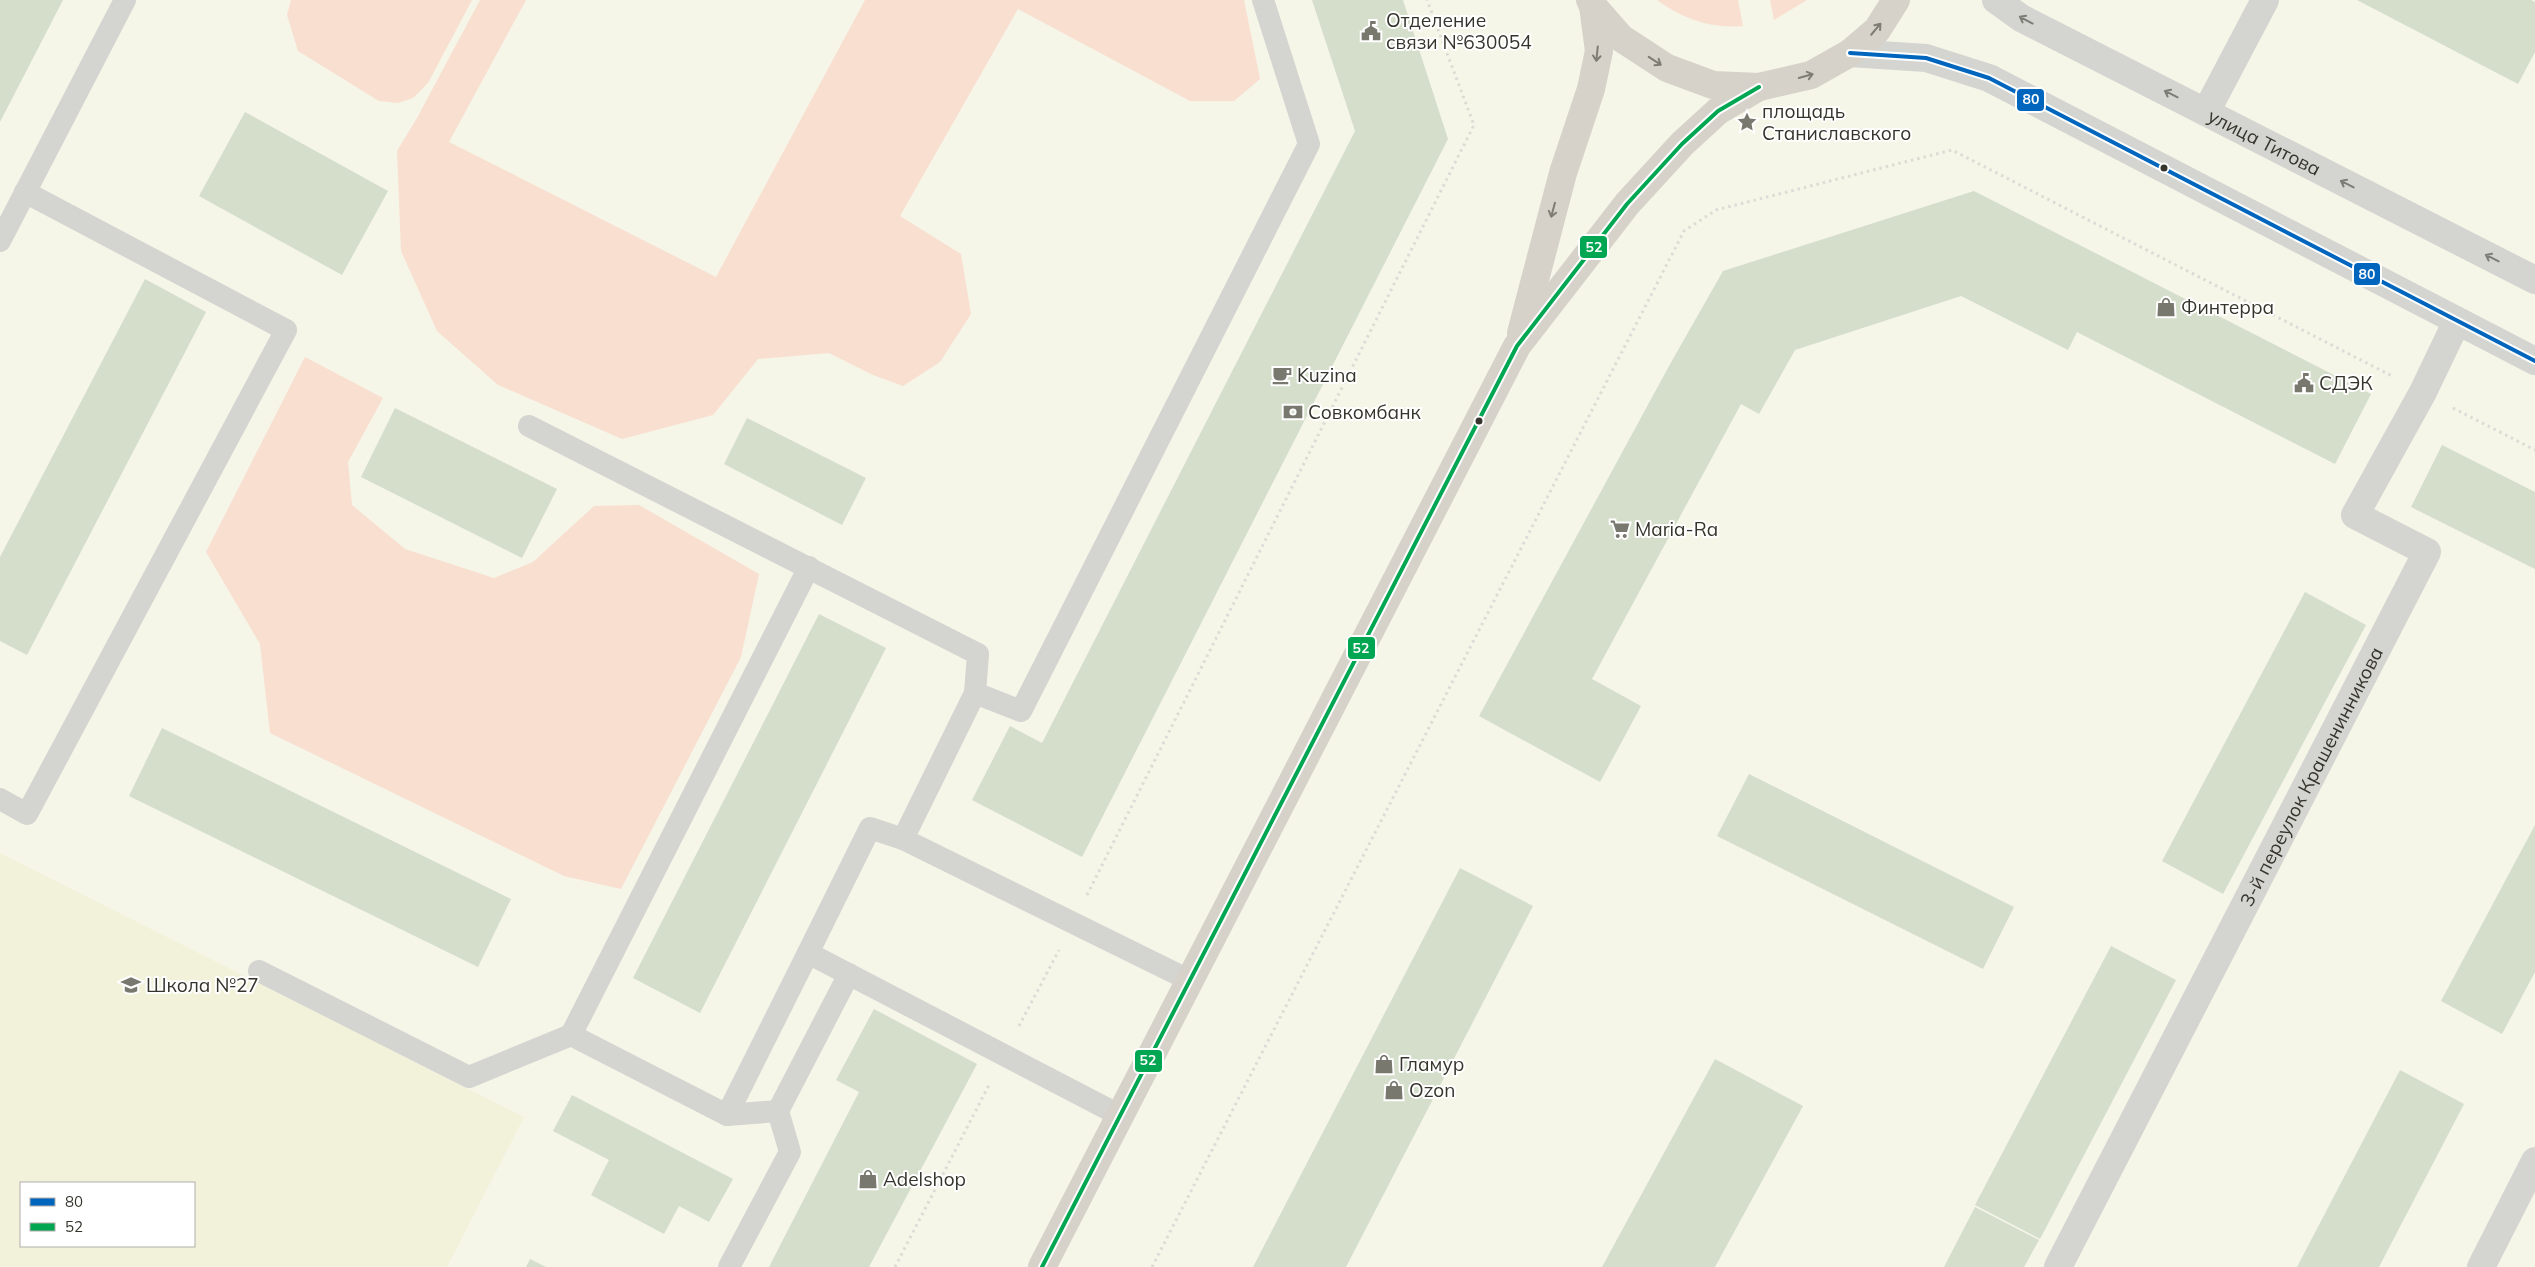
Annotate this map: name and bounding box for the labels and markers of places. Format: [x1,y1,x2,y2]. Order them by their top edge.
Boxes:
place label: Отделение связи №630054 [1386,8,1532,54]
public building icon: Отделение связи №630054 [1360,20,1382,42]
place label: площадь Станиславского [1762,99,1911,145]
place icon: площадь Станиславского [1736,111,1758,133]
unlabelled marker [2159,163,2169,173]
place label: Финтерра [2181,295,2274,319]
shop icon: Финтерра [2155,296,2177,318]
place label: Kuzina [1297,363,1357,387]
cafe icon: Kuzina [1271,364,1293,386]
place label: СДЭК [2319,371,2373,395]
public building icon: СДЭК [2293,372,2315,394]
place label: Совкомбанк [1308,400,1422,424]
bank icon: Совкомбанк [1282,401,1304,423]
unlabelled marker [1474,416,1484,426]
place label: Maria-Ra [1635,517,1718,541]
supermarket icon: Maria-Ra [1609,518,1631,540]
place label: Школа №27 [146,973,259,997]
school or university icon: Школа №27 [120,974,142,996]
place label: Гламур [1399,1052,1464,1076]
shop icon: Гламур [1373,1053,1395,1075]
place label: Ozon [1409,1078,1455,1102]
shop icon: Ozon [1383,1079,1405,1101]
place label: Adelshop [883,1167,966,1191]
shop icon: Adelshop [857,1168,879,1190]

